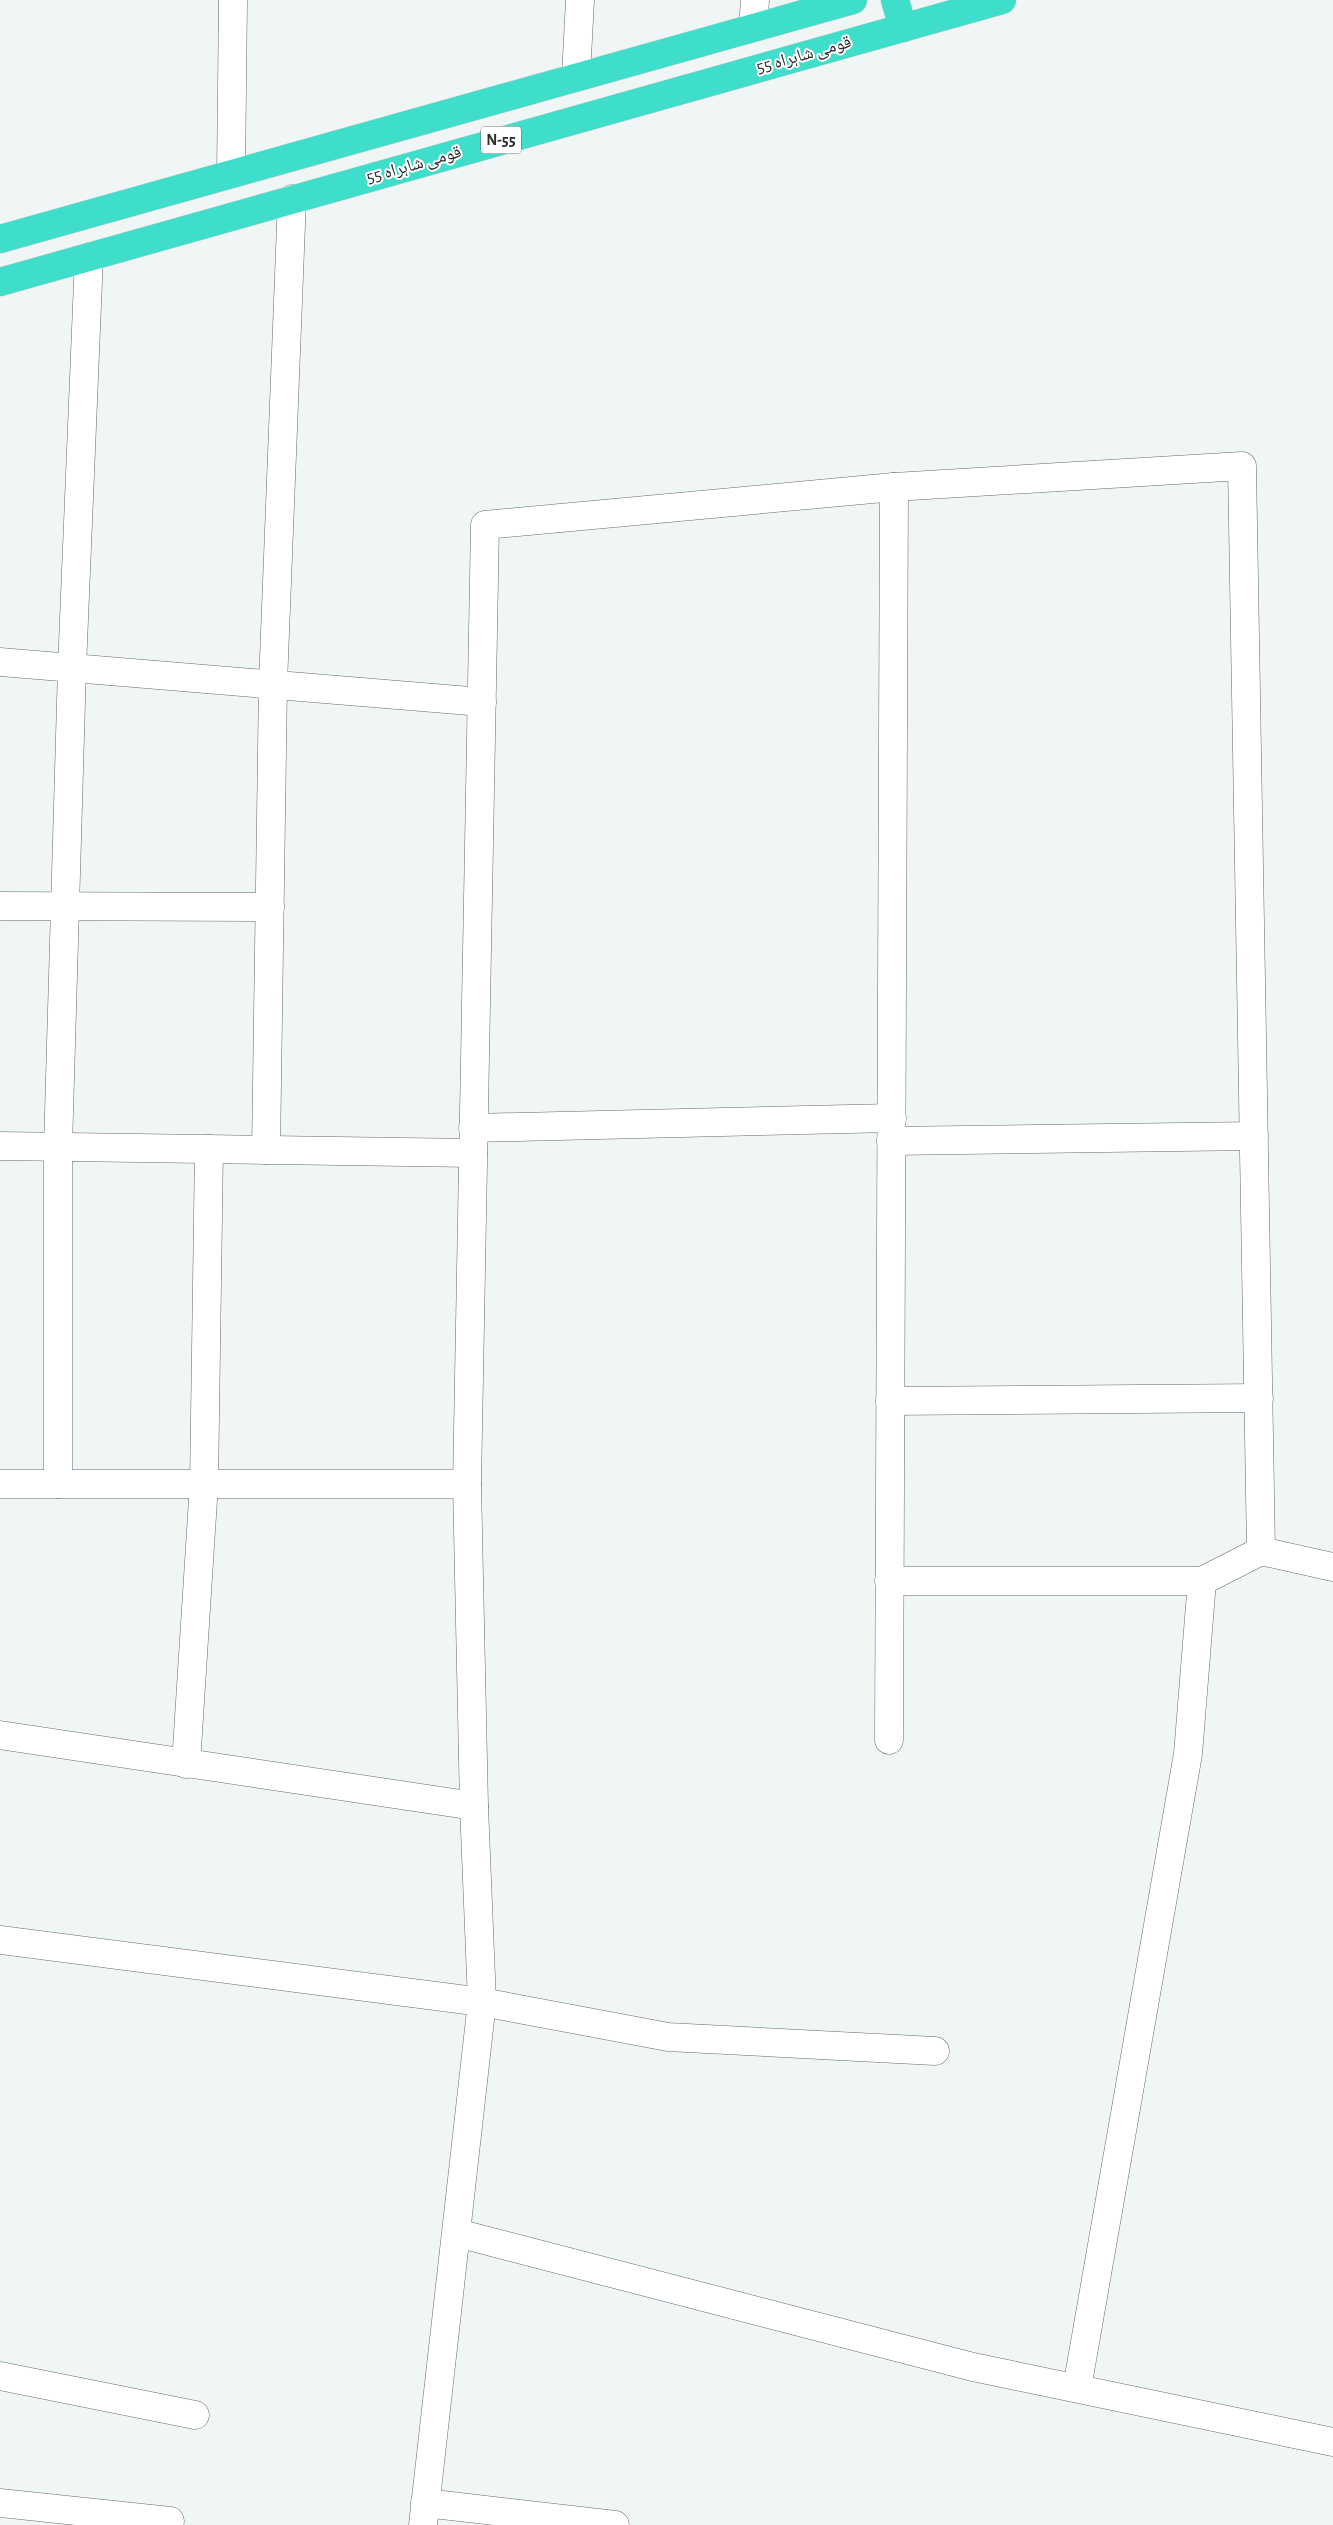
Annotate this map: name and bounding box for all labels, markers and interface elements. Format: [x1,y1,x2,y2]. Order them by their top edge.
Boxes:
street label: قومی شاہراہ 55 [755,33,854,78]
road number: N-55 [481,126,521,154]
street label: قومی شاہراہ 55 [365,143,464,188]

